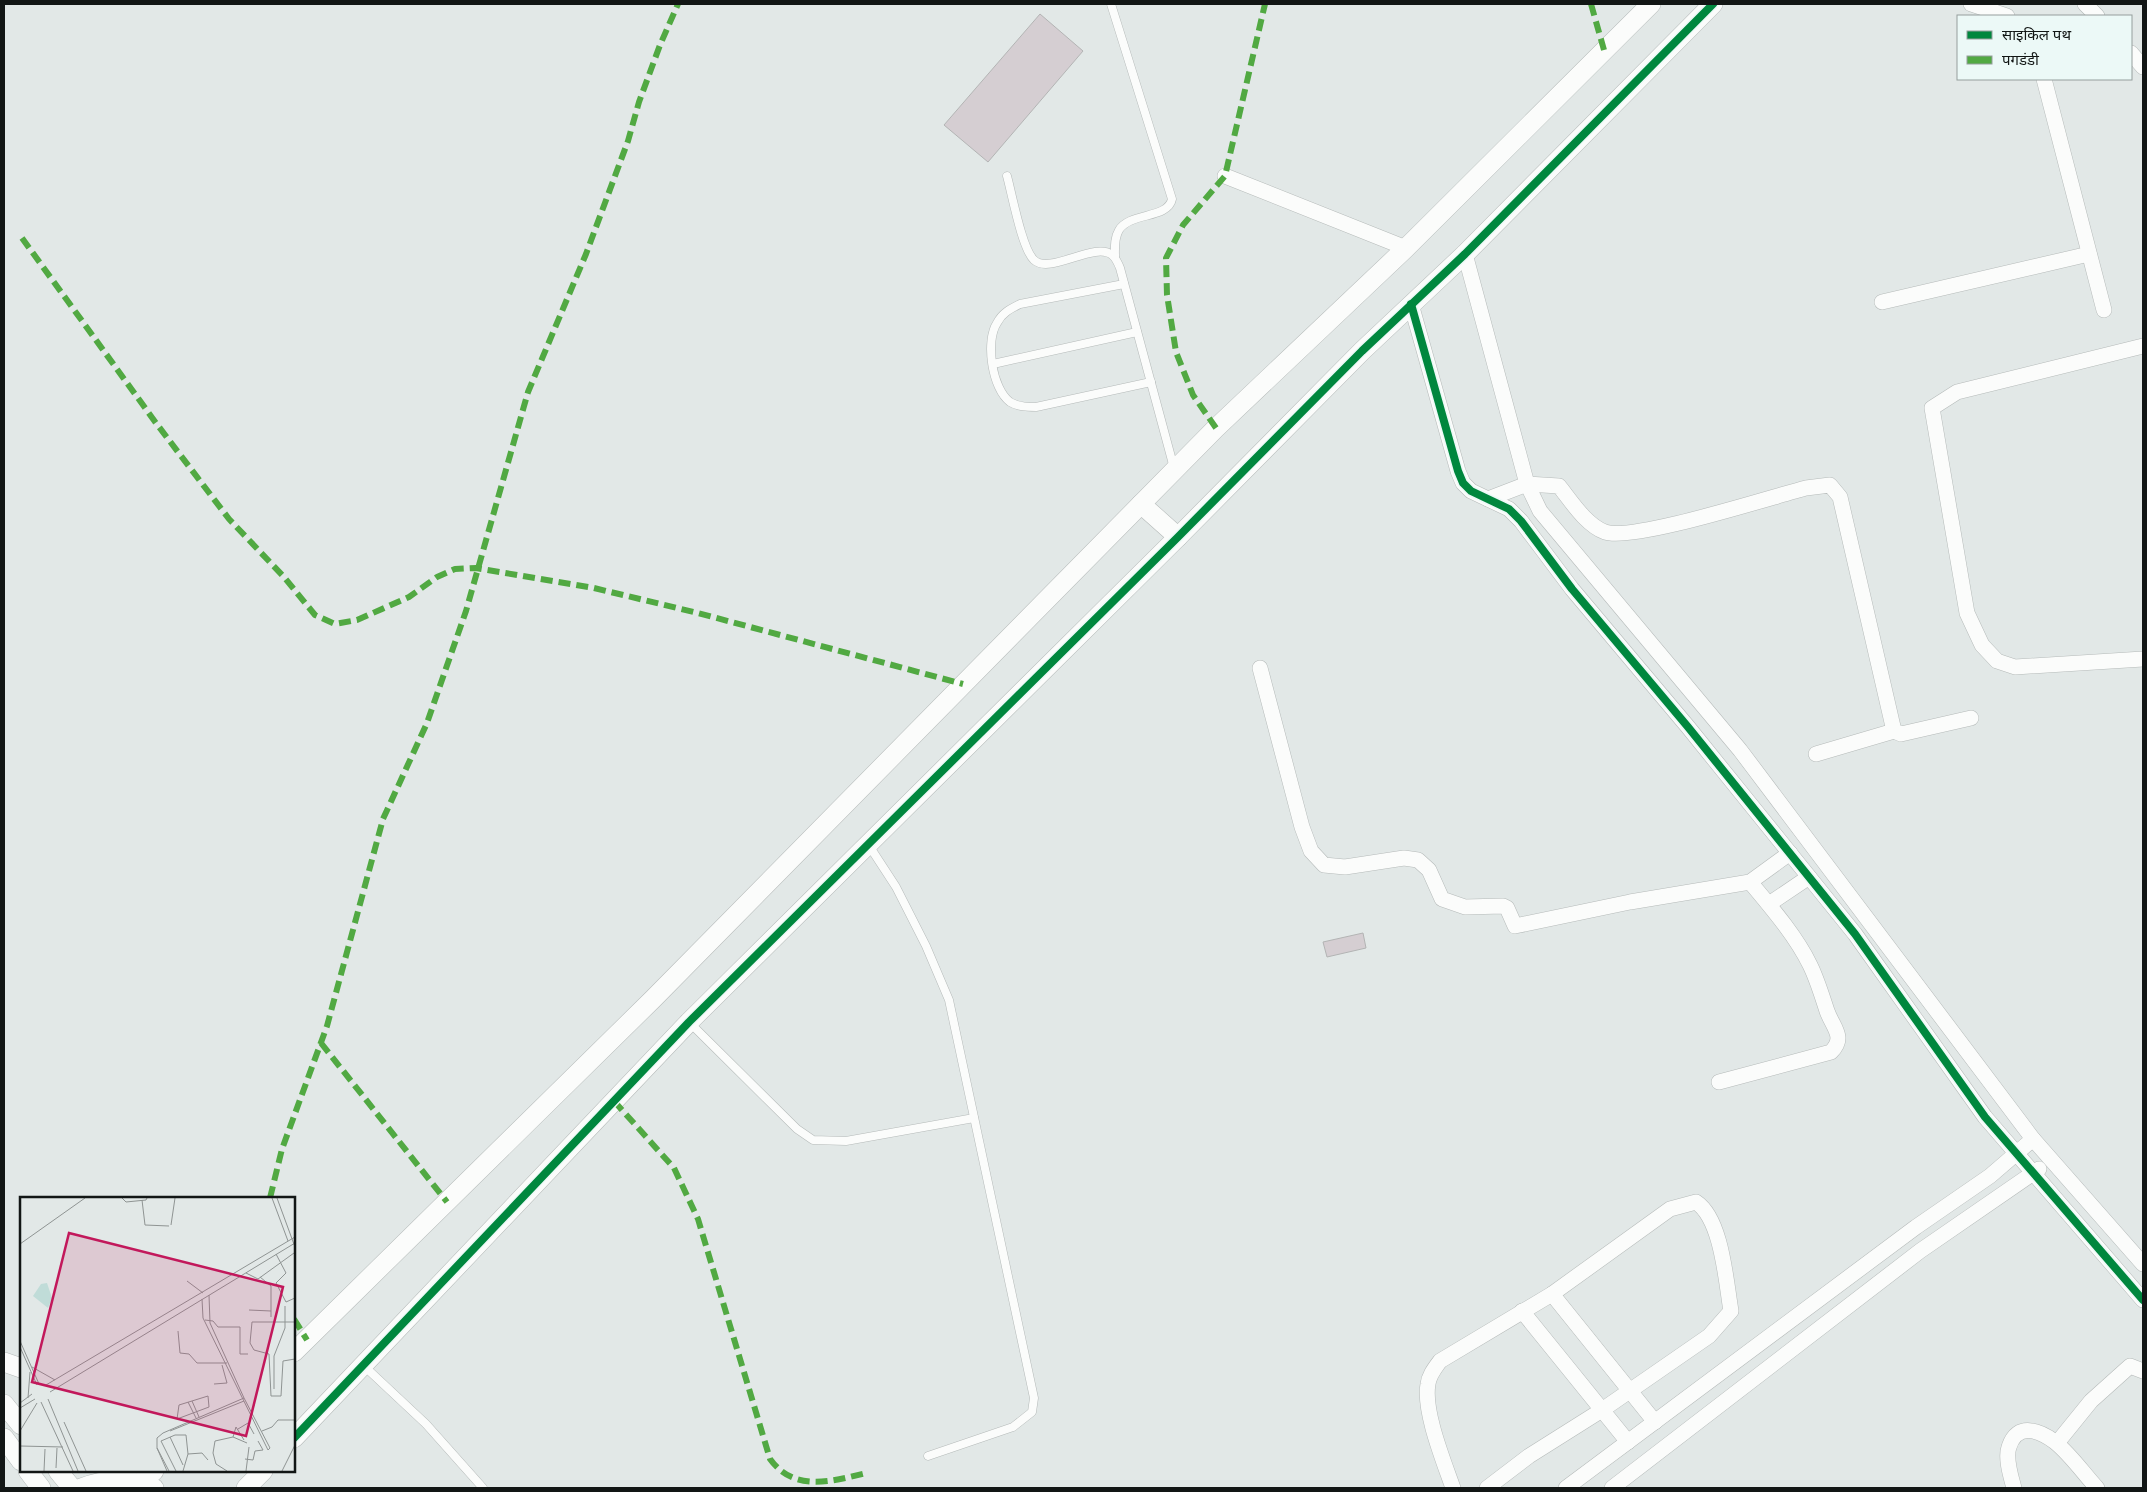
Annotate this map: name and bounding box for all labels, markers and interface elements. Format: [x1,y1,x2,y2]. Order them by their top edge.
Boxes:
legend [1957,15,2132,80]
text: साइकिल पथ [2002,26,2071,44]
text: पगडंडी [2002,51,2040,69]
inset map [20,1197,295,1472]

